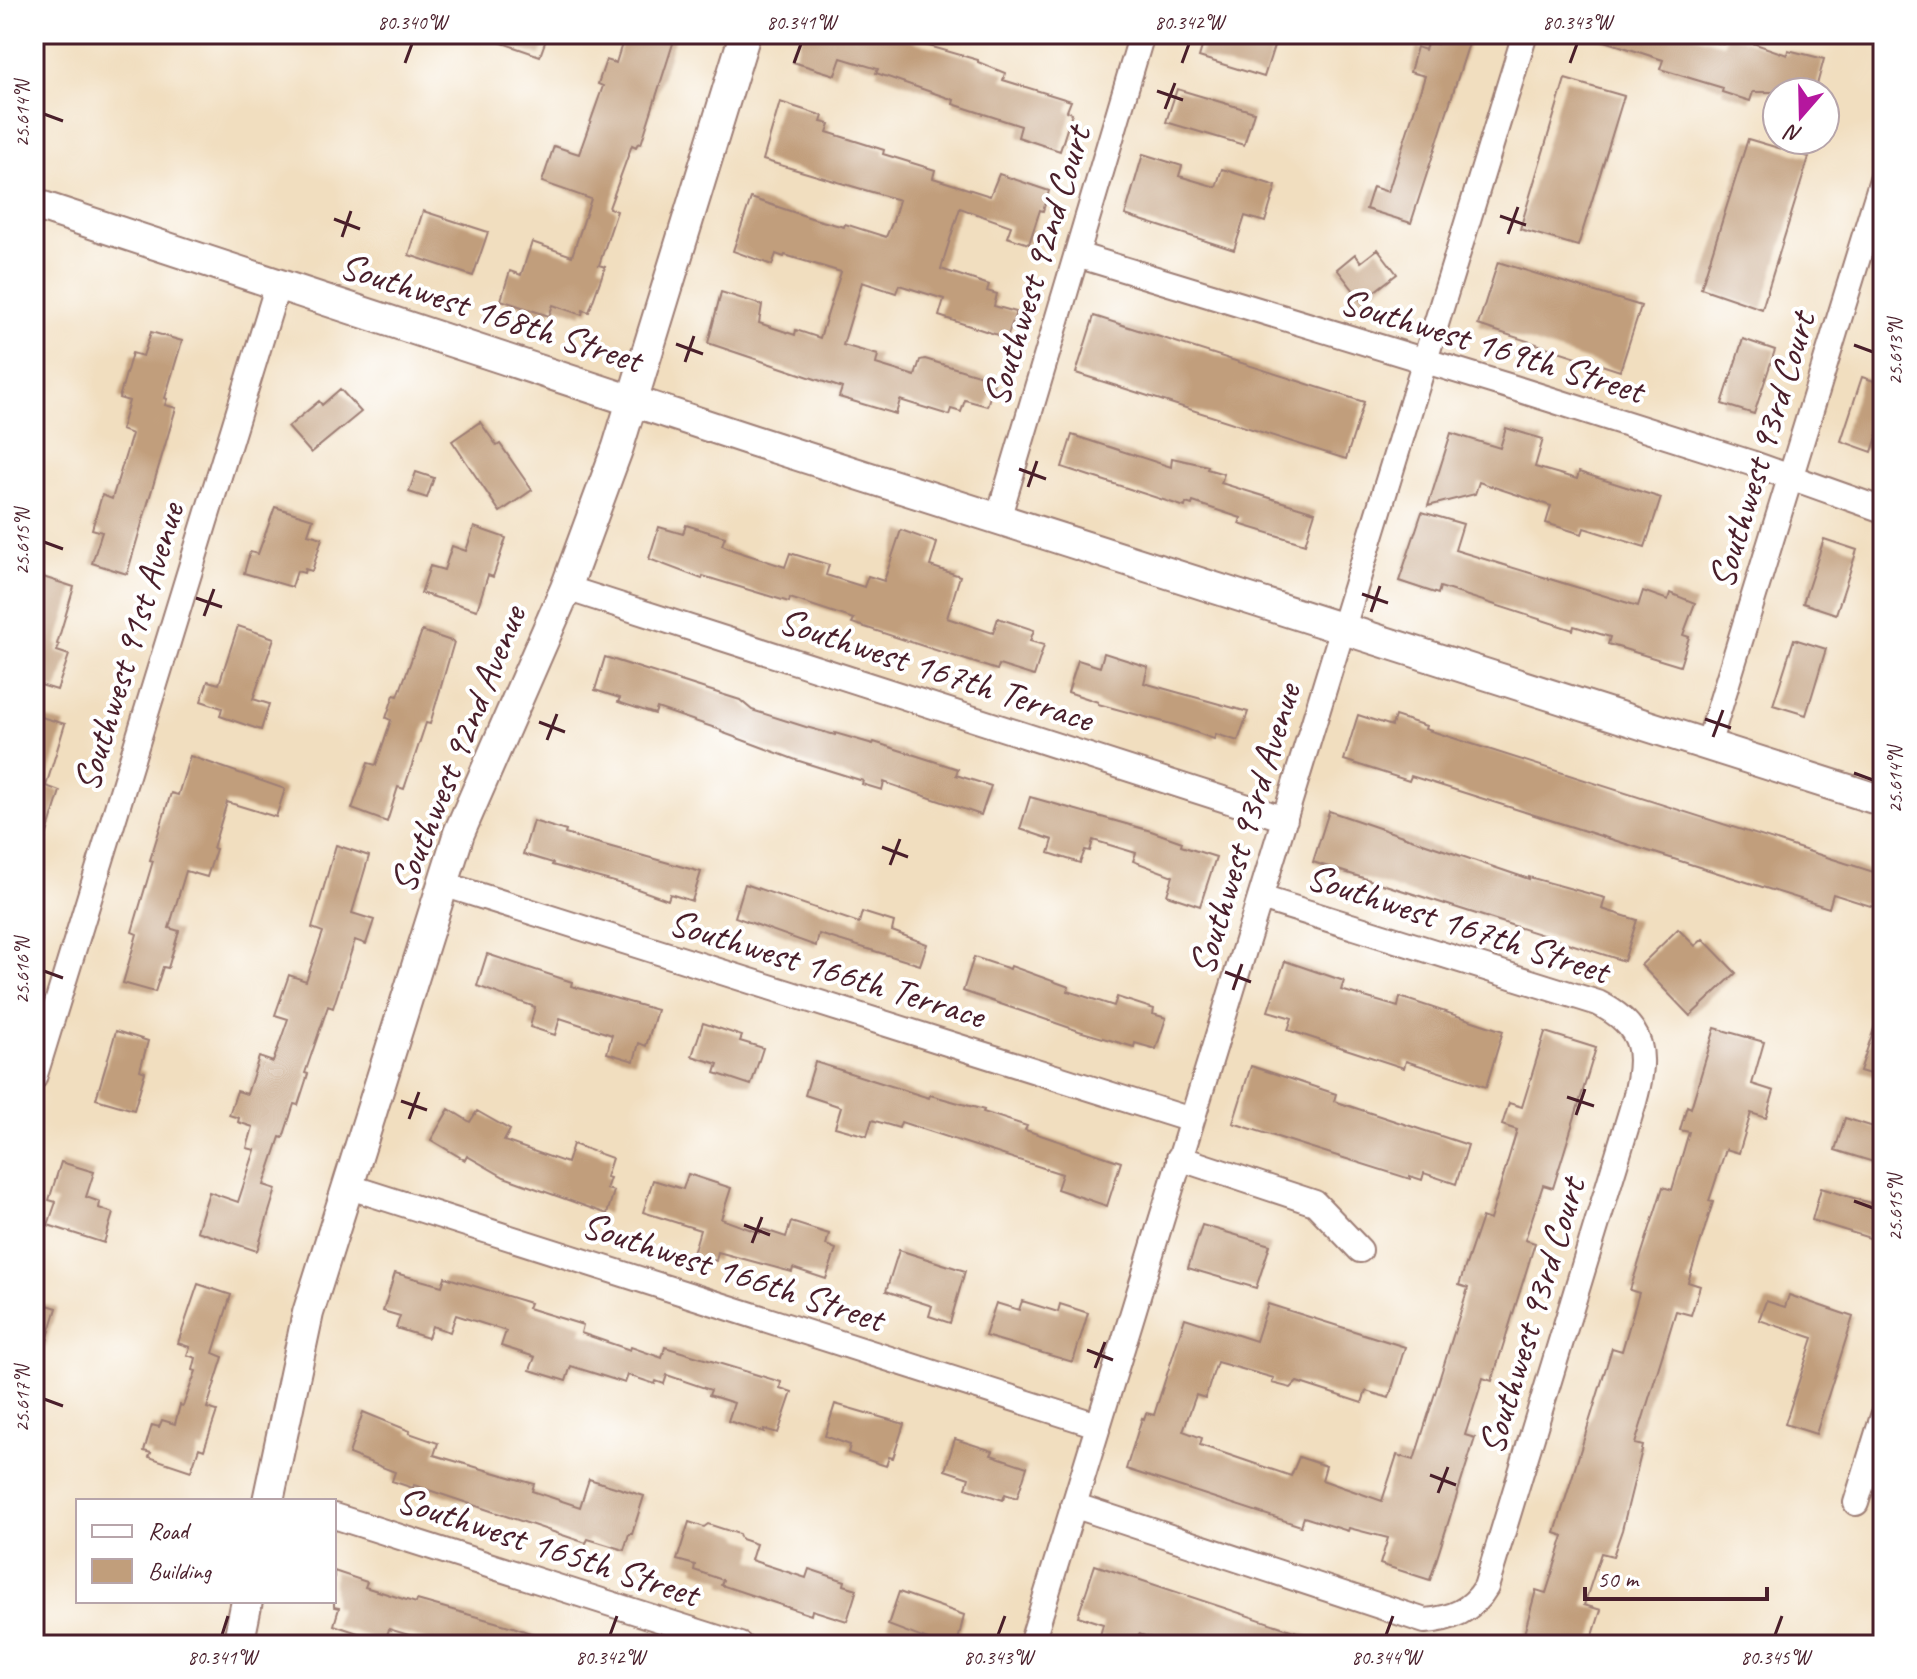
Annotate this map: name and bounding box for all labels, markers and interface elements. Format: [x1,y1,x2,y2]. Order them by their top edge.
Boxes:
text: 80.340°W [377,10,450,35]
text: 80.341°W [766,10,839,35]
text: 80.342°W [1154,10,1227,35]
text: 80.343°W [1542,10,1615,35]
north arrow [1761,76,1841,156]
text: 25.614°N [10,78,35,147]
text: N [1780,117,1806,149]
street label: Southwest 92nd Court [972,118,1102,411]
street label: Southwest 168th Street [334,242,651,384]
street label: Southwest 169th Street [1335,277,1652,415]
street label: Southwest 93rd Court [1697,303,1827,594]
text: 25.613°N [1883,316,1908,385]
street label: Southwest 91st Avenue [62,495,195,797]
text: 25.615°N [10,506,35,575]
street label: Southwest 92nd Avenue [379,597,537,899]
street label: Southwest 167th Terrace [773,597,1101,743]
street label: Southwest 93rd Avenue [1178,676,1312,980]
text: 25.614°N [1883,744,1908,813]
street label: Southwest 167th Street [1301,853,1618,995]
street label: Southwest 166th Terrace [664,898,993,1040]
text: 25.616°N [10,935,35,1004]
street label: Southwest 93rd Court [1467,1169,1597,1460]
text: 25.615°N [1883,1172,1908,1241]
street label: Southwest 166th Street [576,1201,893,1343]
text: 25.617°N [10,1363,35,1432]
street label: Southwest 165th Street [391,1476,708,1618]
legend [76,1499,336,1603]
text: Road [148,1516,192,1546]
scale bar [1585,1551,1767,1601]
text: Building [148,1556,213,1586]
text: 50 m [1597,1564,1640,1594]
text: 80.341°W [187,1645,260,1670]
text: 80.342°W [575,1645,648,1670]
text: 80.343°W [963,1645,1036,1670]
text: 80.344°W [1351,1645,1424,1670]
text: 80.345°W [1740,1645,1813,1670]

